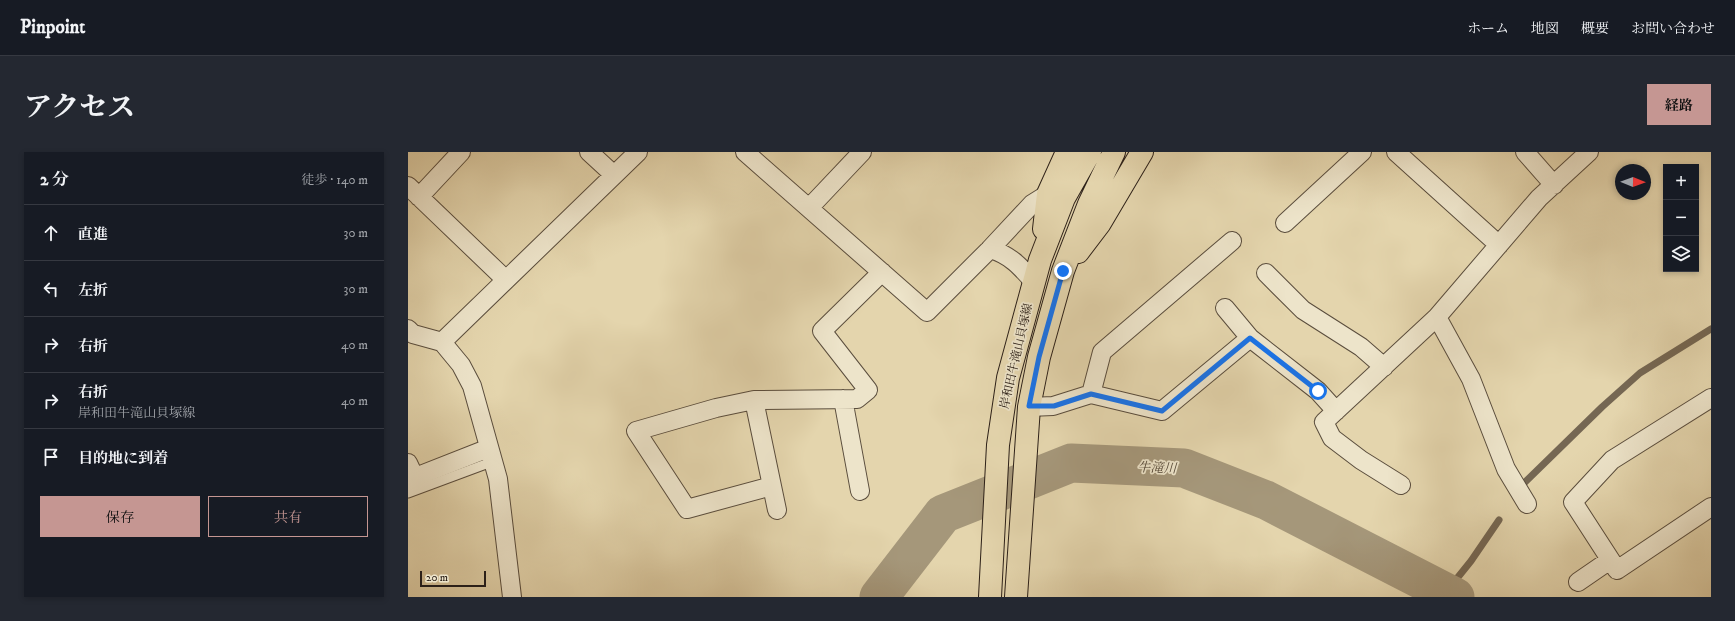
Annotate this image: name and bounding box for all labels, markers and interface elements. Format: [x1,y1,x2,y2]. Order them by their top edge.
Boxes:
text: Pinpoint [20,16,85,39]
text: ホーム [1467,20,1509,38]
text: 地図 [1531,20,1559,38]
text: 概要 [1581,20,1609,38]
text: お問い合わせ [1631,20,1715,38]
button: 経路 [1647,84,1711,125]
text: アクセス [24,90,135,125]
north arrow [1615,164,1651,200]
map controls [1663,164,1699,272]
button: + [1663,164,1699,200]
text: 2 分 [40,169,69,191]
text: 徒歩 · 140 m [301,172,368,188]
button: − [1663,200,1699,236]
icon: ahead [40,222,62,244]
text: 直進 [78,225,108,244]
text: 30 m [344,225,368,241]
button: layers [1663,236,1699,272]
route end [1054,262,1072,280]
icon: left [40,278,62,300]
text: 左折 [78,281,108,300]
text: 30 m [344,281,368,297]
street label: 岸和田牛滝山貝塚線 [997,302,1036,410]
icon: right [40,334,62,356]
text: 右折 [78,337,108,356]
text: 40 m [341,337,368,353]
route start [1309,382,1327,400]
text: 右折 [78,383,108,402]
icon: right [40,390,62,412]
text: 40 m [341,393,368,409]
text: 岸和田牛滝山貝塚線 [78,405,195,421]
icon: arrive [40,446,62,468]
text: 目的地に到着 [78,449,168,468]
water label: 牛滝川 [1137,459,1179,477]
button: 保存 [40,496,200,537]
button: 共有 [208,496,368,537]
scale bar [420,569,486,588]
text: 20 m [426,571,448,585]

